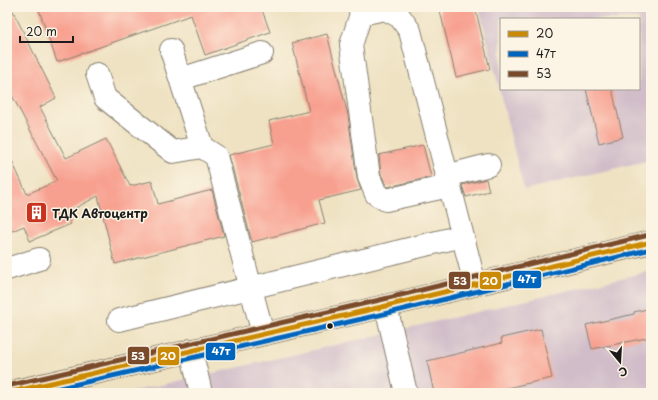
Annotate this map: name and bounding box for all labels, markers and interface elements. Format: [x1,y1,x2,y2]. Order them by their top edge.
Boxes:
scale bar [20,18,73,44]
legend [500,18,640,90]
text: 20 m [26,22,57,40]
text: 20 [536,24,553,42]
text: 47т [536,44,556,62]
text: 53 [536,64,552,82]
building icon: ТДК Автоцентр [24,200,50,226]
place label: ТДК Автоцентр [52,204,148,222]
line badge: 47т [512,270,542,289]
text: 47т [518,270,537,287]
line badge: 53 [448,271,471,290]
line badge: 20 [479,271,502,290]
text: 53 [453,272,467,289]
text: 20 [482,272,498,289]
unlabelled marker [325,321,335,331]
line badge: 47т [205,342,236,361]
text: 47т [212,342,231,359]
north arrow [600,342,640,382]
line badge: 53 [127,346,150,365]
line badge: 20 [157,346,180,366]
text: 53 [131,347,145,364]
text: 20 [160,347,176,364]
text: С [617,363,630,381]

